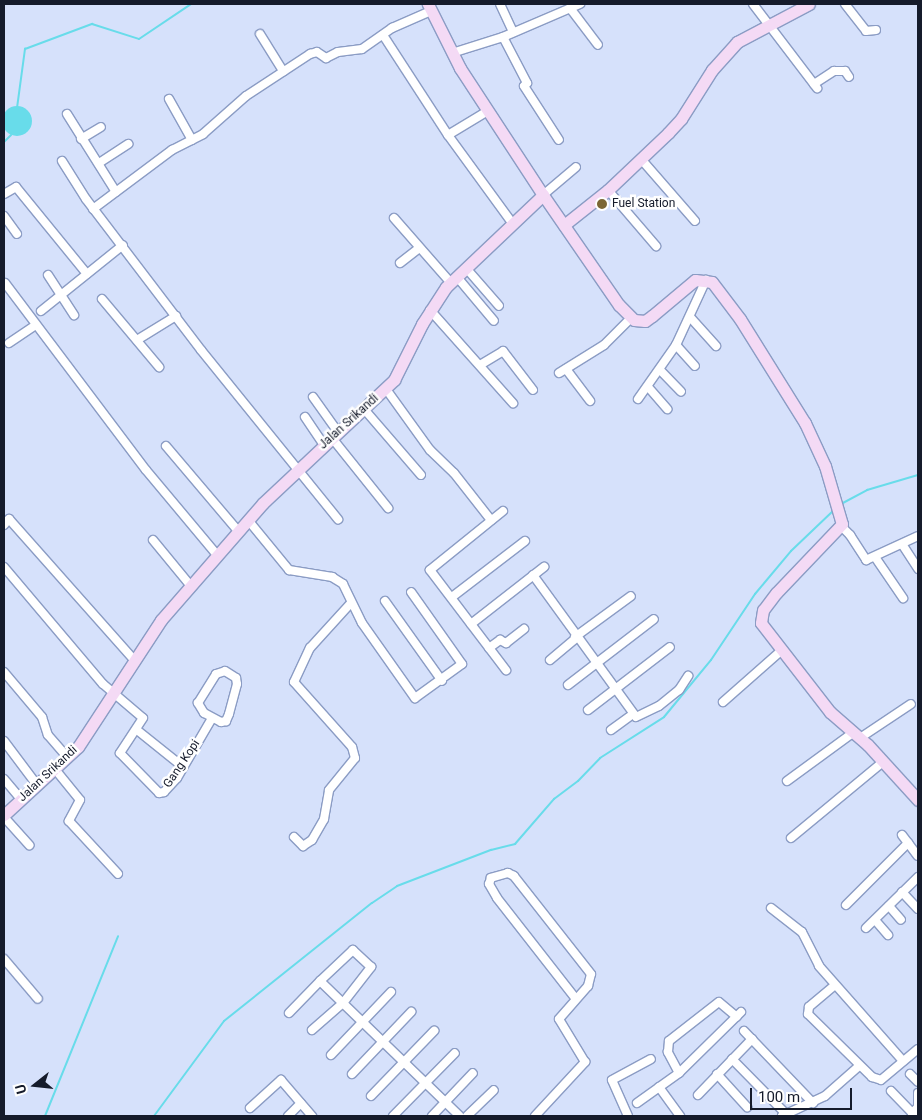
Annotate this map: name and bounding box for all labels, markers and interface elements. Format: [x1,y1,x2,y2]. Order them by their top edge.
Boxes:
place label: Fuel Station [612,197,675,211]
marker: Fuel Station [596,198,608,210]
street label: Jalan Srikandi [316,391,382,453]
street label: Gang Kopi [161,737,203,791]
street label: Jalan Srikandi [16,743,80,805]
north arrow [10,1060,60,1110]
scale bar [752,1078,854,1110]
text: U [12,1082,30,1096]
text: 100 m [758,1088,800,1106]

